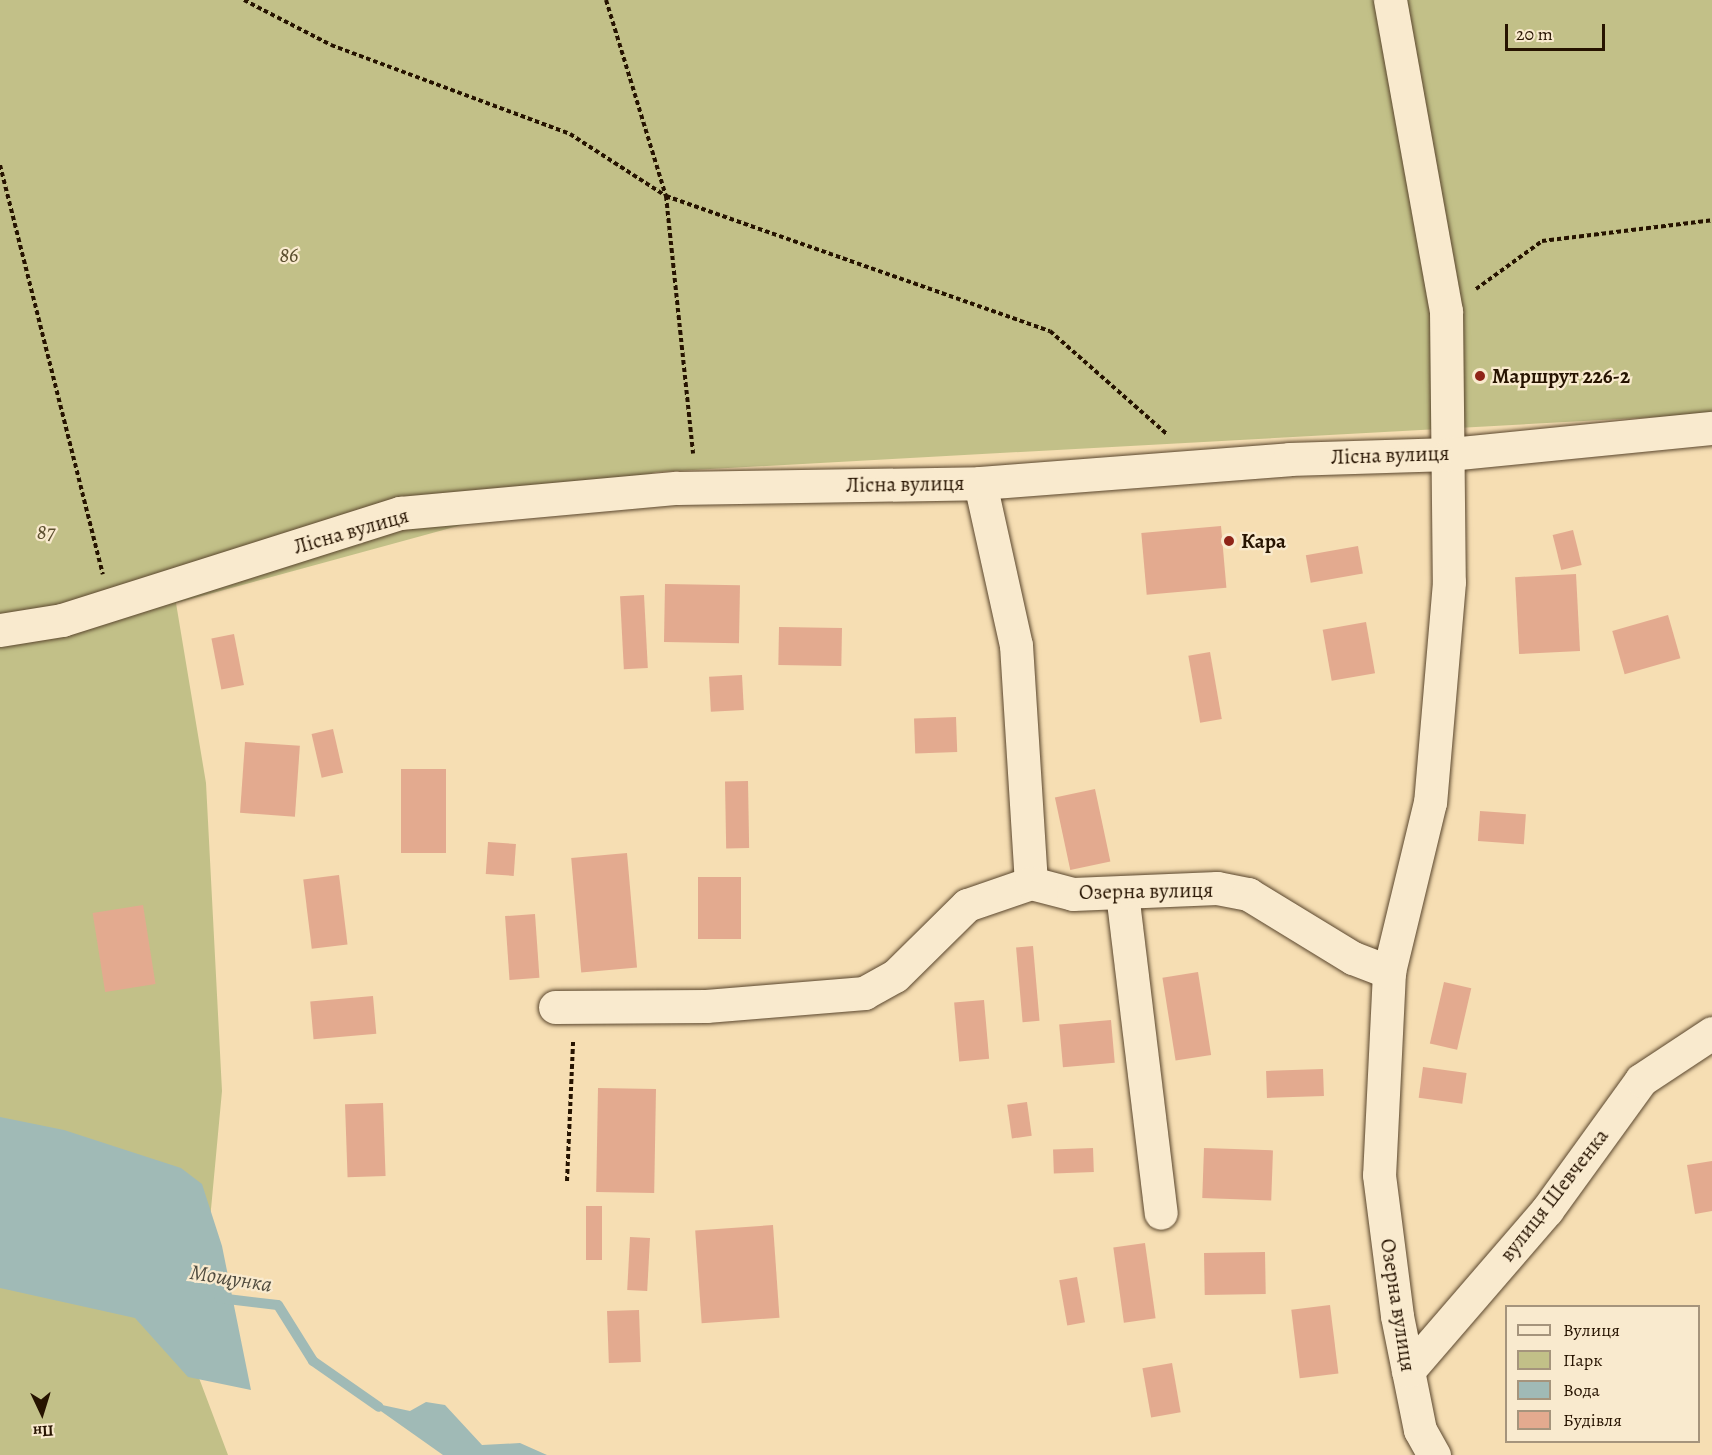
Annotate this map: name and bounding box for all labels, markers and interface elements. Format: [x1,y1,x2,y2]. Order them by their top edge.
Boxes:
scale bar [1508,12,1608,50]
text: 20 m [1516,22,1553,46]
park label: 86 [280,242,298,268]
place label: Маршрут 226-2 [1492,363,1630,389]
marker: Маршрут 226-2 [1473,369,1487,383]
street label: Лісна вулиця [1330,440,1450,470]
street label: Лісна вулиця [845,470,965,498]
street label: Лісна вулиця [291,503,411,559]
park label: 87 [37,519,55,545]
place label: Кара [1241,528,1286,554]
marker: Кара [1222,534,1236,548]
street label: Озерна вулиця [1079,877,1213,905]
street label: вулиця Шевченка [1494,1124,1614,1266]
street label: Озерна вулиця [1375,1237,1421,1373]
water label: Мощунка [188,1259,274,1299]
legend [1505,1305,1700,1443]
text: Вулиця [1563,1318,1620,1342]
text: Парк [1563,1348,1603,1372]
text: Вода [1563,1378,1600,1402]
north arrow [12,1383,72,1443]
text: Будівля [1563,1408,1622,1432]
text: Пн [32,1419,54,1443]

